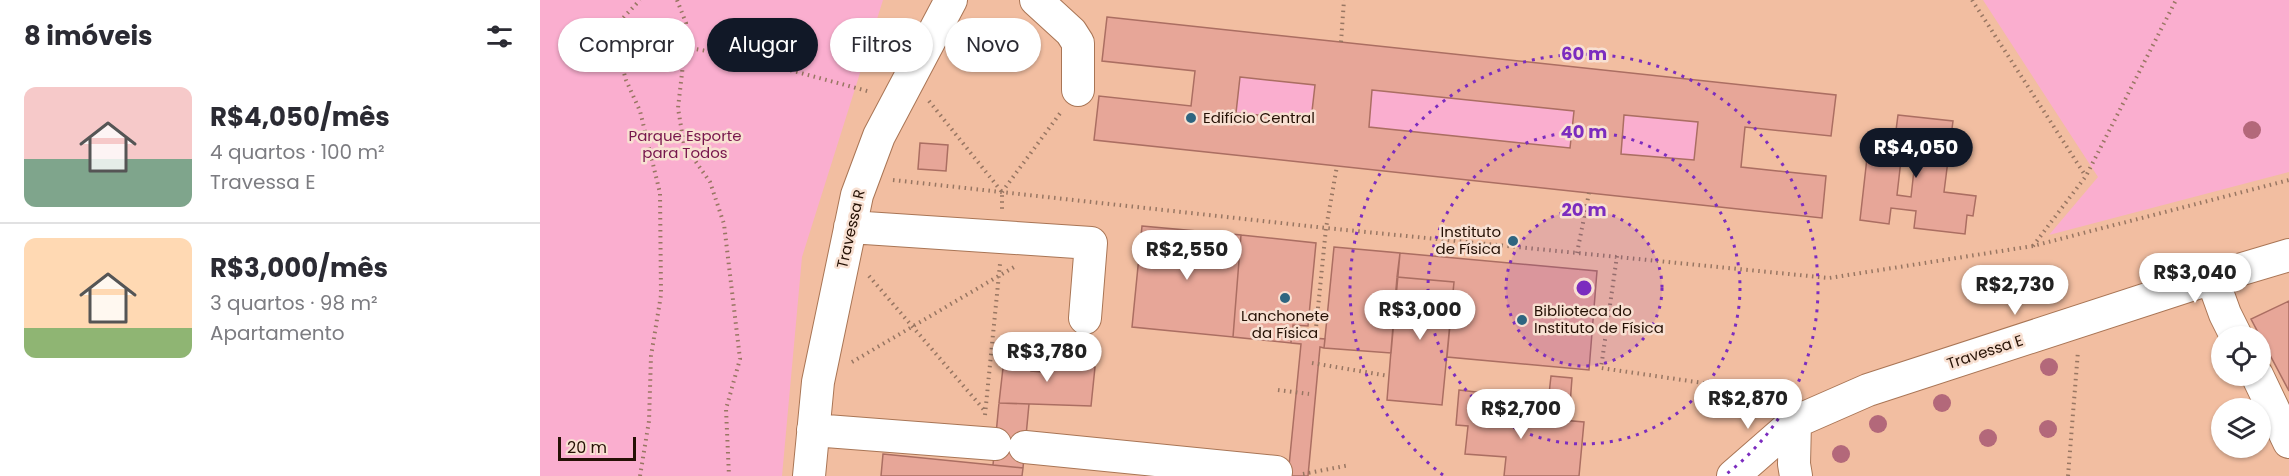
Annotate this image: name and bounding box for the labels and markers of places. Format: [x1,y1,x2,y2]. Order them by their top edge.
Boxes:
place label: Edifício Central [1203,107,1315,128]
marker: Edifício Central [1184,111,1198,125]
pin: R$4,050 [1861,128,1971,179]
place label: Instituto de Física [1436,221,1501,259]
pin: R$2,550 [1132,230,1242,281]
marker: Instituto de Física [1506,234,1520,248]
pin: R$3,040 [2140,253,2250,304]
pin: R$2,730 [1960,265,2070,316]
centre of rings [1574,278,1594,298]
pin: R$3,000 [1365,290,1475,341]
marker: Lanchonete da Física [1278,291,1292,305]
place label: Biblioteca do Instituto de Física [1534,300,1664,338]
place label: Lanchonete da Física [1241,305,1329,343]
marker: Biblioteca do Instituto de Física [1515,313,1529,327]
pin: R$3,780 [992,332,1102,383]
pin: R$2,870 [1693,379,1803,430]
pin: R$2,700 [1466,389,1576,440]

